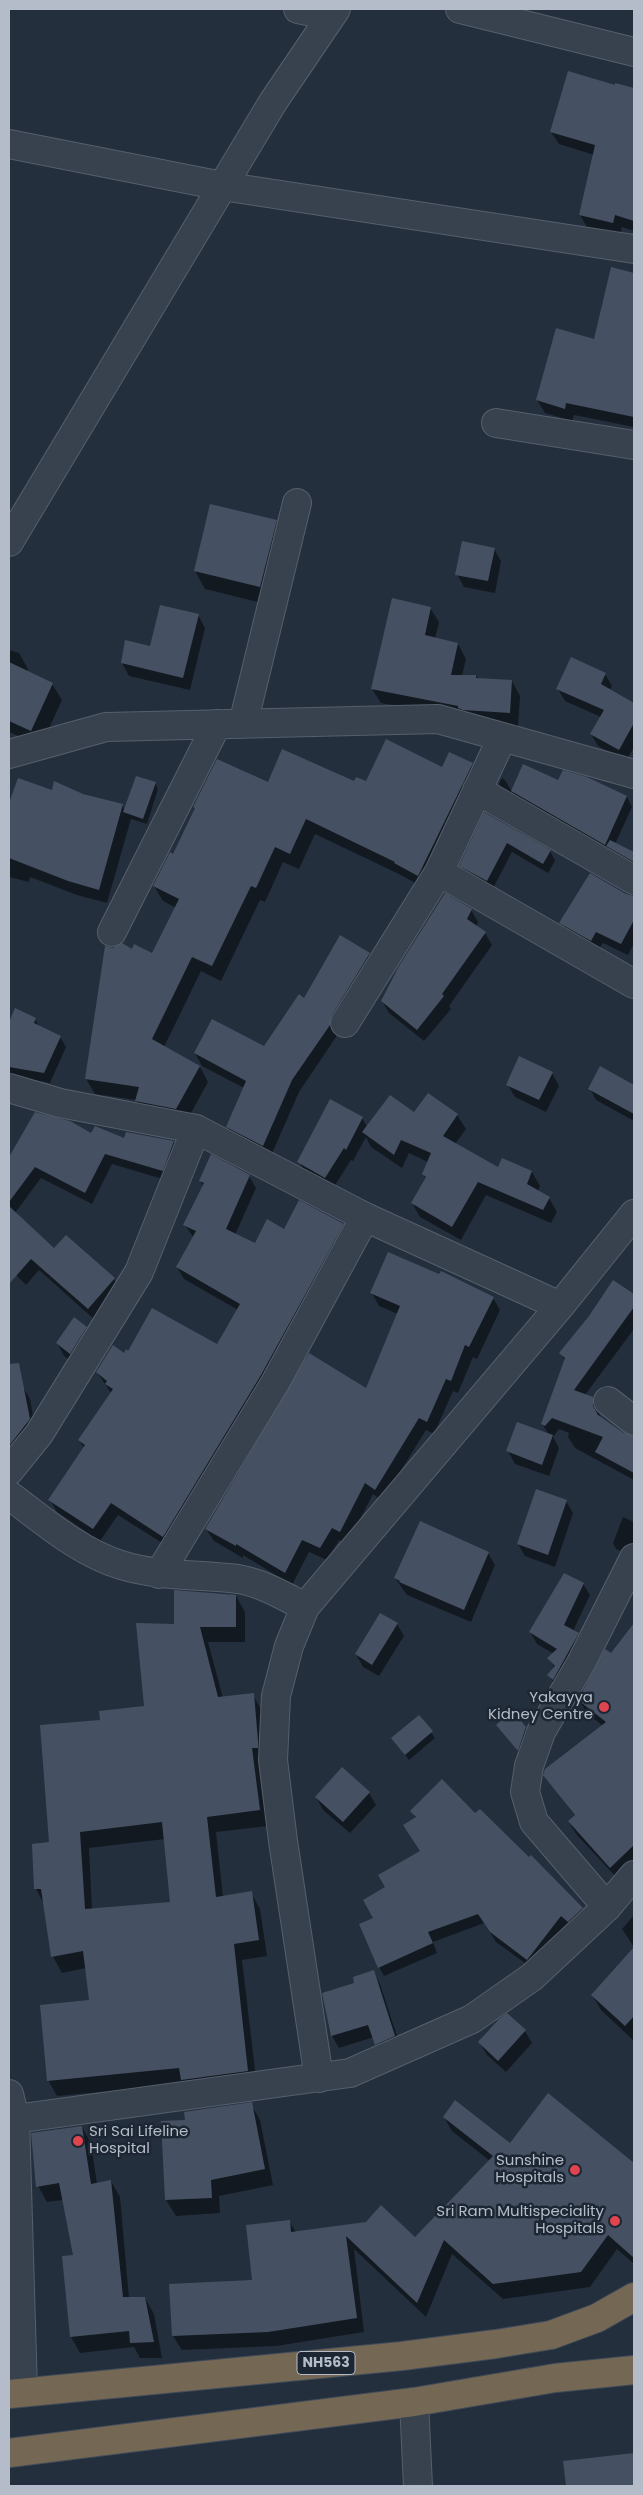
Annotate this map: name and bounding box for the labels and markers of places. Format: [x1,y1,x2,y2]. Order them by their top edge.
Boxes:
place label: Yakayya Kidney Centre [488,1689,593,1724]
marker: Yakayya Kidney Centre [597,1700,611,1714]
place label: Sri Sai Lifeline Hospital [89,2123,188,2158]
marker: Sri Sai Lifeline Hospital [71,2134,85,2148]
place label: Sunshine Hospitals [495,2152,564,2187]
marker: Sunshine Hospitals [568,2163,582,2177]
place label: Sri Ram Multispeciality Hospitals [436,2203,604,2238]
marker: Sri Ram Multispeciality Hospitals [608,2214,622,2228]

